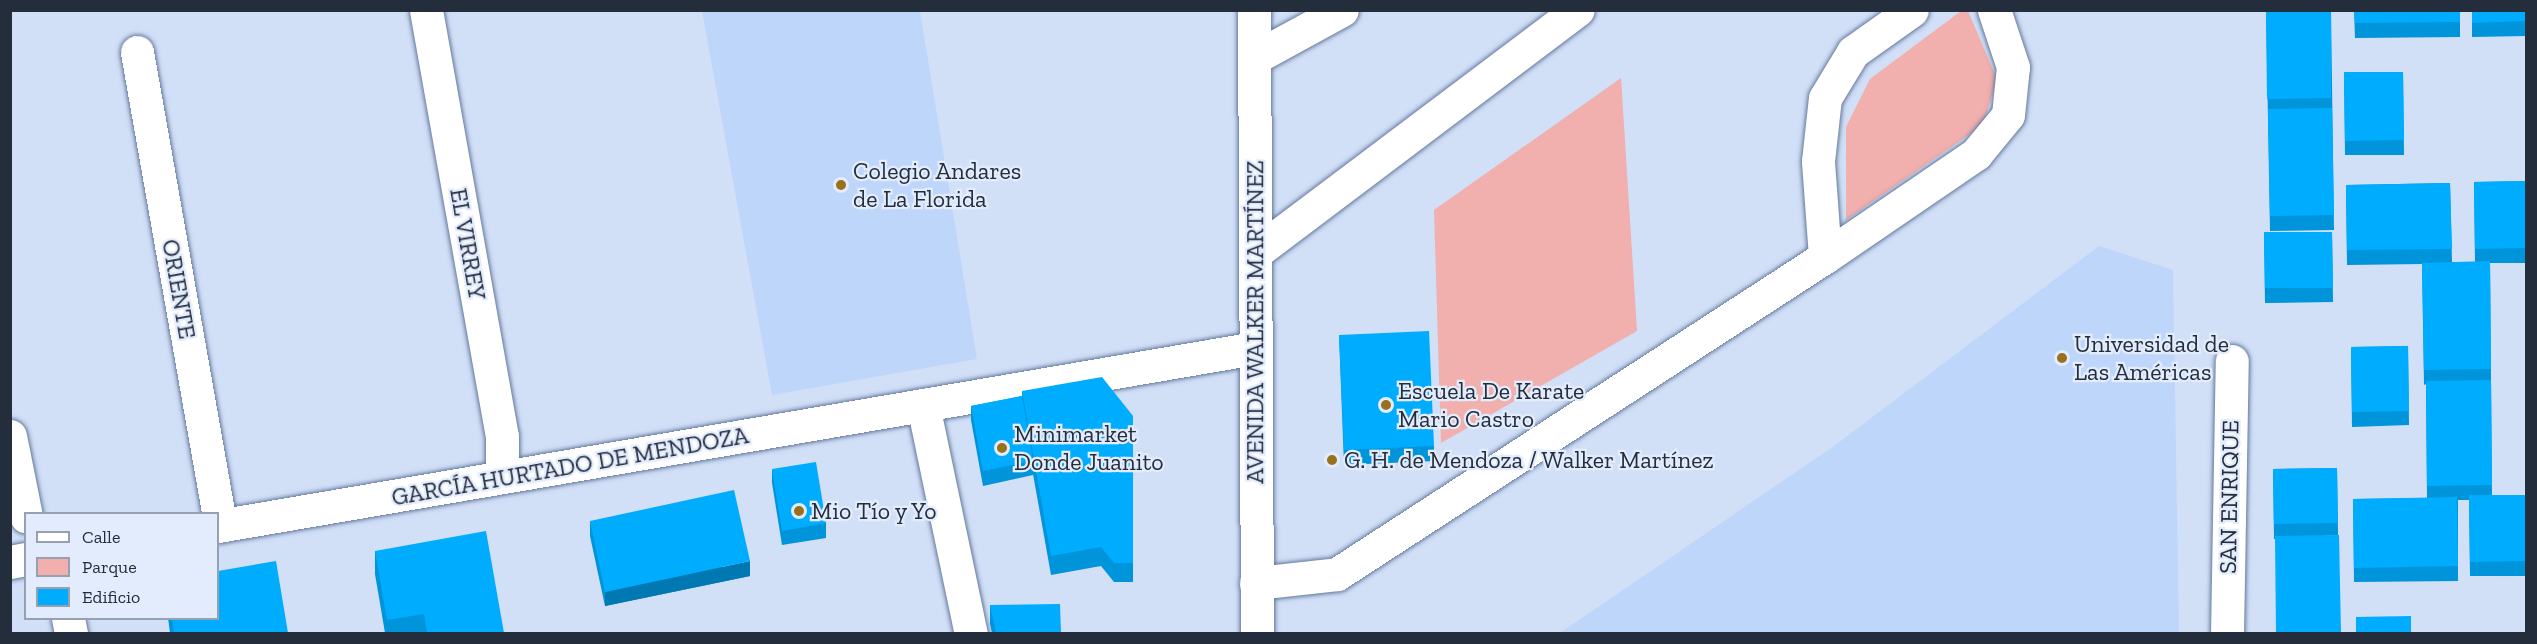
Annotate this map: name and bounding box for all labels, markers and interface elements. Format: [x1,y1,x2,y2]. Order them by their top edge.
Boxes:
place label: Colegio Andares de La Florida [853,157,1022,213]
street label: AVENIDA WALKER MARTÍNEZ [1241,159,1269,485]
marker: Colegio Andares de La Florida [834,178,848,192]
street label: EL VIRREY [444,185,492,303]
street label: ORIENTE [156,237,202,341]
place label: Universidad de Las Américas [2074,330,2229,386]
marker: Universidad de Las Américas [2055,351,2069,365]
place label: Escuela De Karate Mario Castro [1398,377,1584,433]
marker: Escuela De Karate Mario Castro [1379,398,1393,412]
street label: GARCÍA HURTADO DE MENDOZA [389,420,751,512]
place label: Minimarket Donde Juanito [1014,420,1164,476]
street label: SAN ENRIQUE [2213,420,2245,574]
marker: Minimarket Donde Juanito [995,441,1009,455]
place label: G. H. de Mendoza / Walker Martínez [1344,446,1715,474]
marker: G. H. de Mendoza / Walker Martínez [1325,453,1339,467]
place label: Mio Tío y Yo [811,497,939,525]
marker: Mio Tío y Yo [792,504,806,518]
legend [24,512,219,620]
text: Calle [82,526,120,548]
text: Parque [82,556,137,578]
text: Edificio [82,586,140,608]

